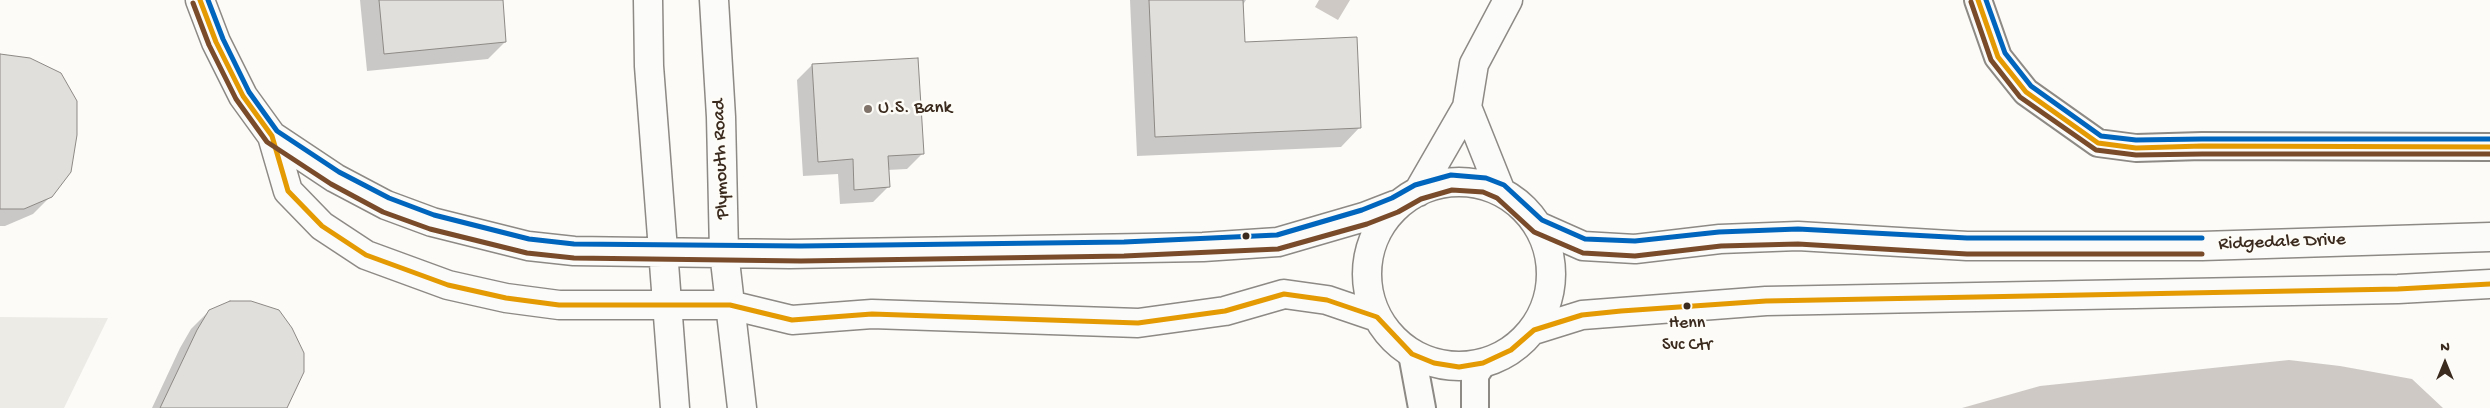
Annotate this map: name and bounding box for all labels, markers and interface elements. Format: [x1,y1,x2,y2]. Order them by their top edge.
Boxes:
place label: U.S. Bank [878,98,952,120]
street label: Plymouth Road [709,99,735,219]
marker: U.S. Bank [862,103,874,115]
street label: Ridgedale Drive [2218,229,2346,257]
unlabelled marker [1241,231,1251,241]
marker: Henn Svc Ctr [1682,301,1692,311]
place label: Henn Svc Ctr [1662,313,1712,356]
north arrow [2420,338,2470,388]
text: N [2440,339,2450,356]

